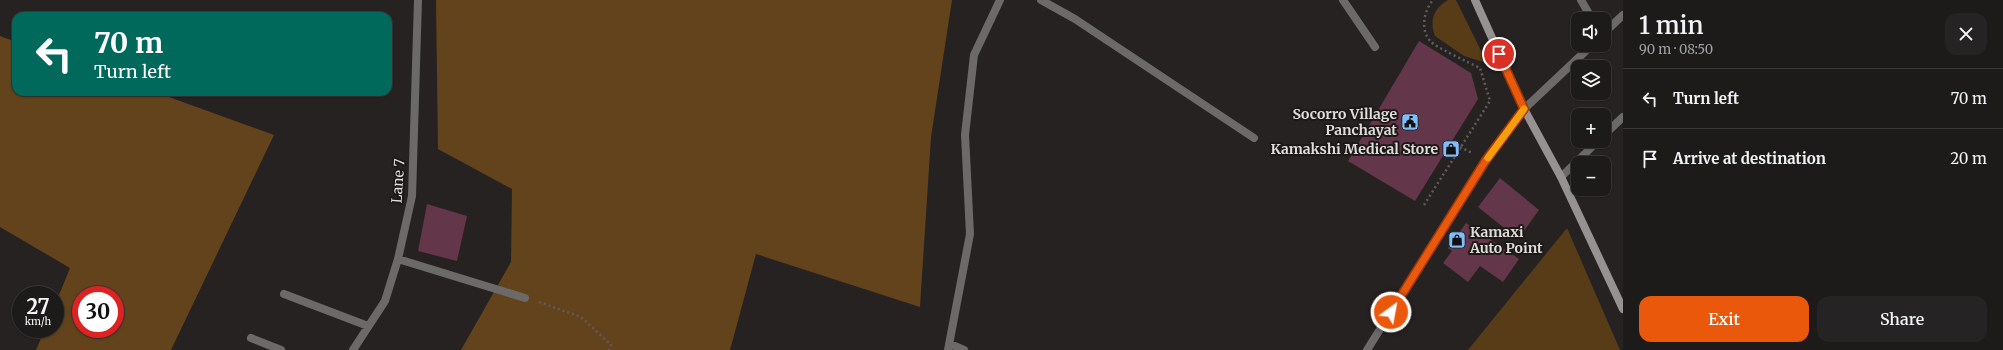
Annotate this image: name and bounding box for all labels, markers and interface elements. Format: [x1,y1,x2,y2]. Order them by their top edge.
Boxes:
text: 1 min [1639,10,1704,41]
map controls [1571,12,1611,196]
button: sound [1571,12,1611,52]
button: close [1945,13,1987,55]
text: 70 m [94,25,163,61]
icon: left [28,28,80,80]
pin [1482,37,1516,71]
text: 90 m · 08:50 [1639,41,1713,58]
icon: arrive [1488,43,1510,65]
text: Turn left [94,60,171,83]
button: layers [1571,60,1611,100]
icon: left [1639,88,1661,110]
text: Turn left [1673,89,1739,108]
text: 70 m [1951,89,1987,108]
place label: Socorro Village Panchayat [1292,105,1397,139]
button: + [1571,108,1611,148]
public building icon: Socorro Village Panchayat [1400,112,1420,132]
shop icon: Kamakshi Medical Store [1441,139,1461,159]
place label: Kamakshi Medical Store [1271,140,1438,158]
icon: arrive [1639,148,1661,170]
text: Arrive at destination [1673,149,1826,168]
text: 20 m [1950,149,1987,168]
button: − [1571,156,1611,196]
street label: Lane 7 [387,158,409,204]
place label: Kamaxi Auto Point [1469,223,1543,257]
shop icon: Kamaxi Auto Point [1447,230,1467,250]
speed limit sign: 30 [72,286,124,338]
position arrow [1370,291,1412,333]
text: 27 [26,294,50,319]
button: Exit [1639,296,1809,342]
button: Share [1817,296,1987,342]
text: km/h [25,315,51,328]

